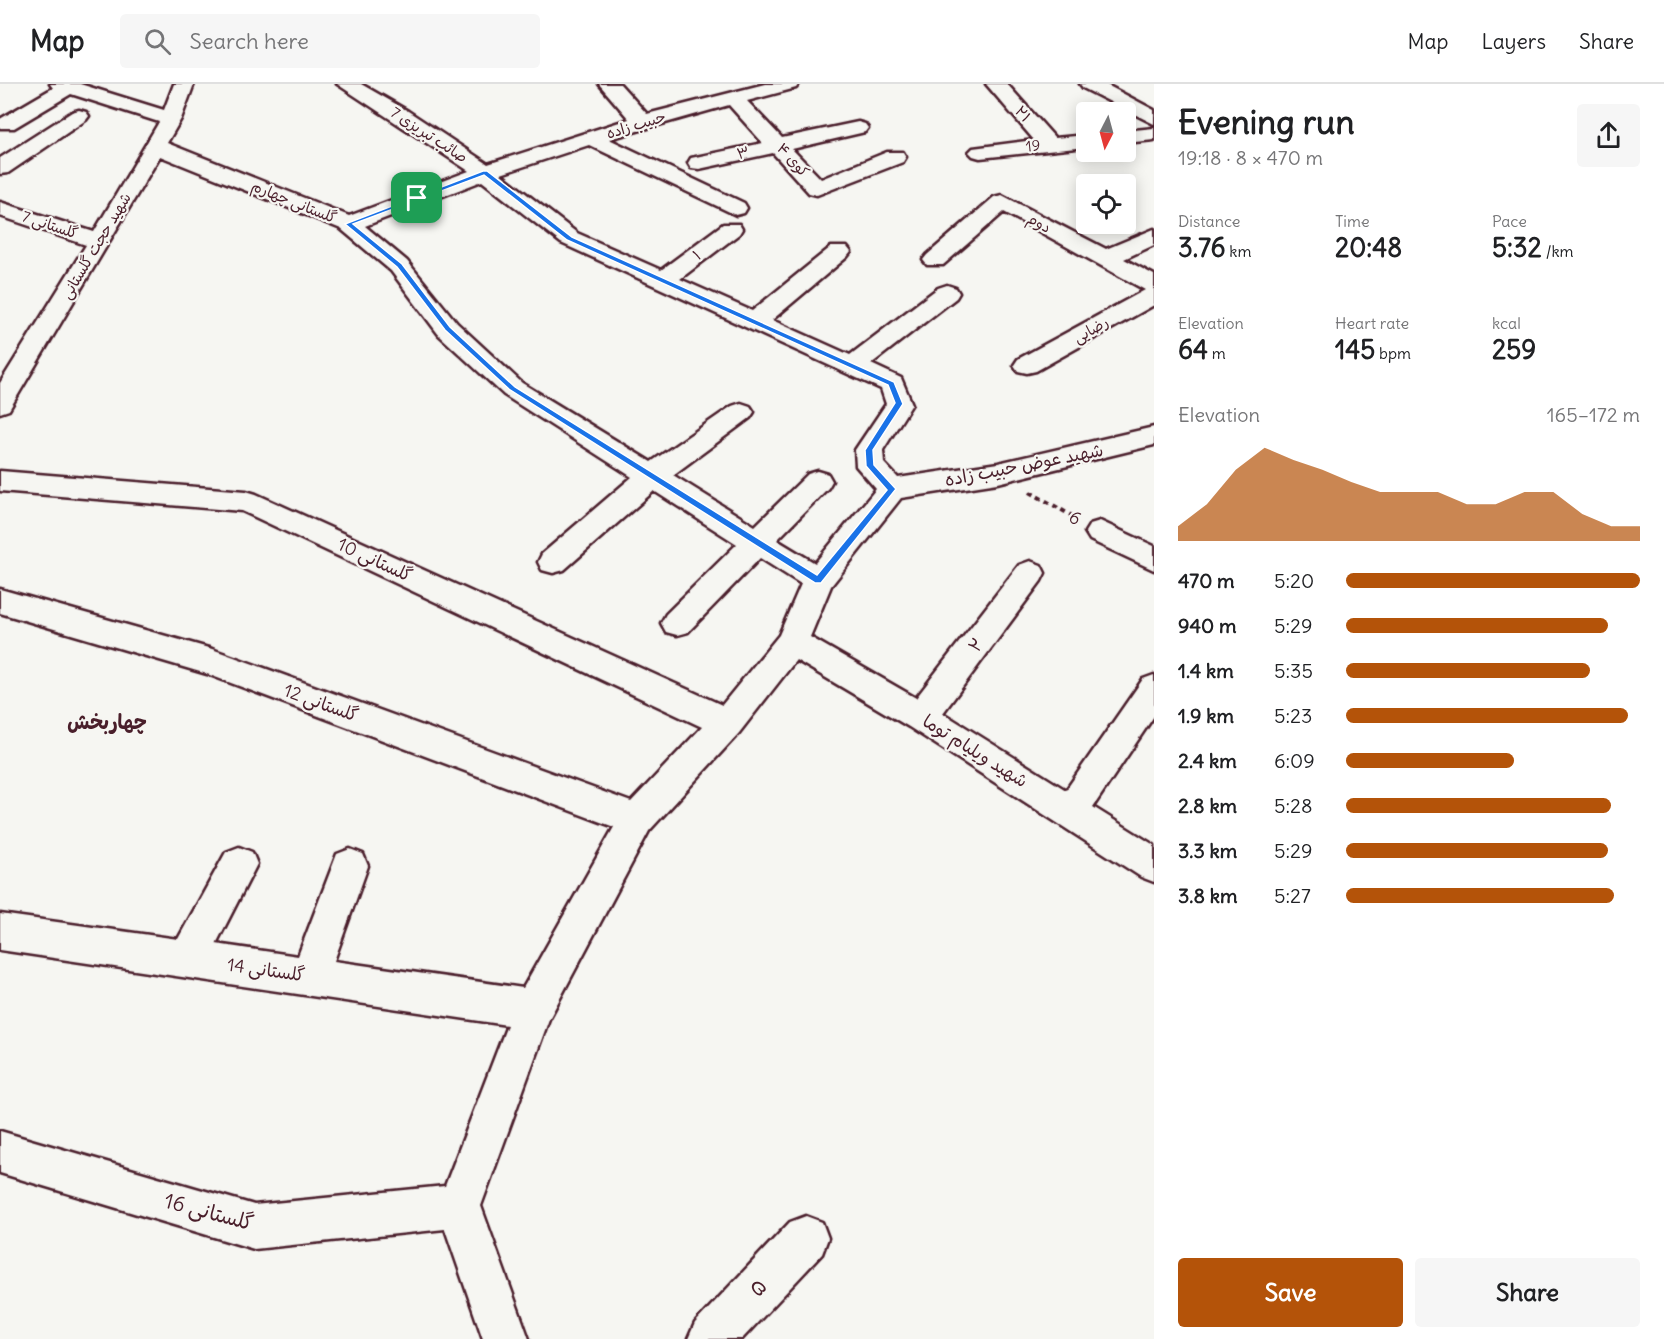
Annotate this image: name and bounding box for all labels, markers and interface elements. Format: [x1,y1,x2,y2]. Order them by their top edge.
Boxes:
search box [120,14,540,68]
text: Map [30,23,84,59]
icon: search [141,25,174,58]
text: Search here [189,27,309,55]
text: Map [1408,28,1448,55]
text: Layers [1481,28,1546,55]
text: Share [1579,28,1634,55]
text: Evening run [1178,101,1354,143]
street label: ۲۱ [1011,102,1036,126]
north arrow [1076,102,1136,162]
map controls [1076,102,1136,234]
street label: صائب تبریزی 7 [387,103,471,167]
button: share [1577,104,1640,167]
street label: حبیب زاده [604,106,668,143]
street label: 19 [1025,135,1041,156]
street label: کوی ۴ [773,139,814,181]
street label: ۳ [735,142,751,163]
text: 19:18 · 8 × 470 m [1178,145,1323,170]
pin [391,172,442,223]
button: locate [1076,174,1136,234]
street label: گلستانی چهارم [248,176,340,229]
icon: arrive [400,181,433,214]
street label: شهید حجت گلستانی [56,189,136,303]
street label: گلستانی 7 [19,207,81,243]
street label: دوم [1023,208,1055,239]
text: Distance [1178,211,1240,231]
text: Time [1335,211,1370,231]
text: Pace [1492,211,1527,231]
text: 3.76 [1178,231,1226,264]
text: 20:48 [1335,231,1402,264]
text: 5:32 [1492,231,1542,264]
text: km [1226,241,1252,261]
text: /km [1542,241,1574,261]
street label: ۱ [689,245,705,264]
street label: رضایی [1070,312,1112,348]
text: Elevation [1178,313,1244,333]
text: Heart rate [1335,313,1409,333]
text: kcal [1492,313,1521,333]
text: 64 [1178,333,1208,366]
text: 145 [1335,333,1375,366]
text: 259 [1492,333,1536,366]
text: m [1208,343,1226,363]
text: bpm [1375,343,1411,363]
text: Elevation [1178,402,1260,427]
text: 165–172 m [1547,402,1640,427]
street label: شهید عوض حبیب زاده [943,438,1105,491]
street label: 6 [1065,505,1085,530]
street label: گلستانی 10 [334,532,416,587]
text: 470 m [1178,568,1235,593]
text: 5:20 [1274,568,1314,593]
text: 940 m [1178,613,1237,638]
text: 5:29 [1274,613,1312,638]
street label: ۲ [963,633,988,656]
text: 1.4 km [1178,658,1234,683]
text: 5:35 [1274,658,1313,683]
street label: گلستانی 12 [281,678,362,727]
text: 1.9 km [1178,703,1234,728]
text: 5:23 [1274,703,1312,728]
district label: چهاربخش [67,709,147,735]
street label: شهید ویلیام توما [917,709,1032,795]
text: 2.4 km [1178,748,1237,773]
text: 6:09 [1274,748,1315,773]
text: 2.8 km [1178,793,1237,818]
text: 5:28 [1274,793,1313,818]
text: 3.3 km [1178,838,1237,863]
text: 5:29 [1274,838,1312,863]
text: 3.8 km [1178,883,1238,908]
text: 5:27 [1274,883,1311,908]
street label: گلستانی 14 [226,953,307,986]
street label: گلستانی 16 [161,1187,257,1237]
button: Save [1178,1258,1403,1327]
button: Share [1415,1258,1640,1327]
street label: ۵ [743,1273,772,1302]

